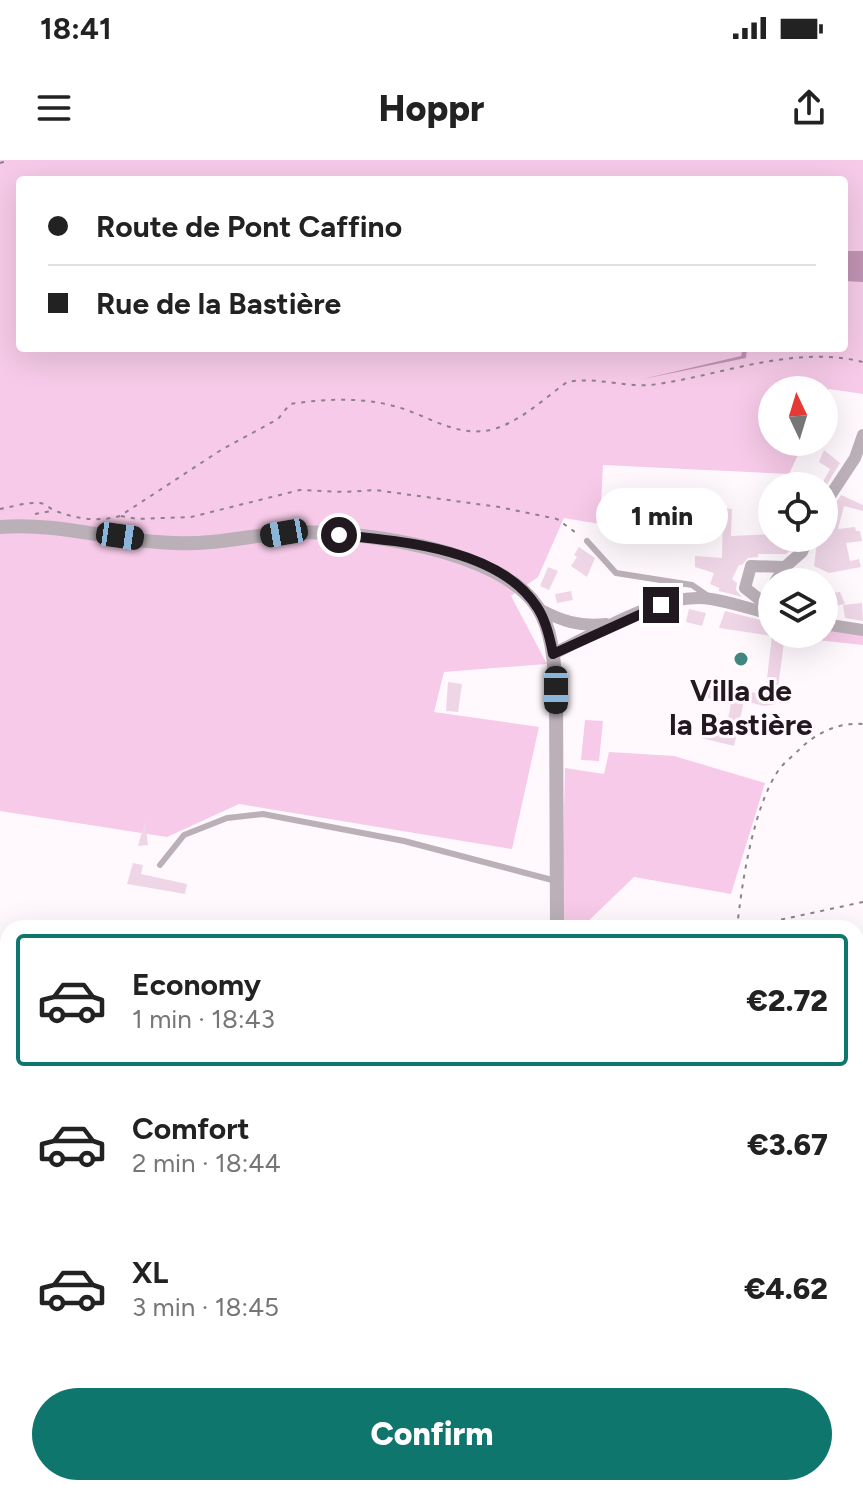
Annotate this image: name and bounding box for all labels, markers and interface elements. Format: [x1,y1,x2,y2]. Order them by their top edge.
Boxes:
text: 18:41 [40,10,112,47]
icon: menu [32,86,76,130]
icon: share [787,86,831,130]
text: Hoppr [379,87,484,130]
text: Route de Pont Caffino [96,208,402,245]
text: Rue de la Bastière [96,285,341,322]
north arrow [758,376,838,456]
map controls [758,376,838,648]
button: locate [758,472,838,552]
callout: 1 min [595,489,727,545]
text: 1 min [631,500,693,532]
car [258,517,310,549]
route start [321,517,357,553]
car [95,521,145,551]
button: layers [758,568,838,648]
route end [643,587,679,623]
marker: Villa de la Bastière [732,650,750,668]
car [544,666,568,714]
place label: Villa de la Bastière [669,672,813,743]
icon: car [36,964,108,1036]
text: Economy [132,966,261,1003]
text: €2.72 [746,982,828,1019]
text: 1 min · 18:43 [132,1003,275,1035]
icon: car [36,1108,108,1180]
text: Comfort [132,1110,250,1147]
text: €3.67 [747,1126,828,1163]
text: 2 min · 18:44 [132,1147,281,1179]
icon: car [36,1252,108,1324]
text: XL [132,1254,168,1291]
text: €4.62 [744,1270,828,1307]
text: 3 min · 18:45 [132,1291,279,1323]
button: Confirm [32,1388,832,1480]

